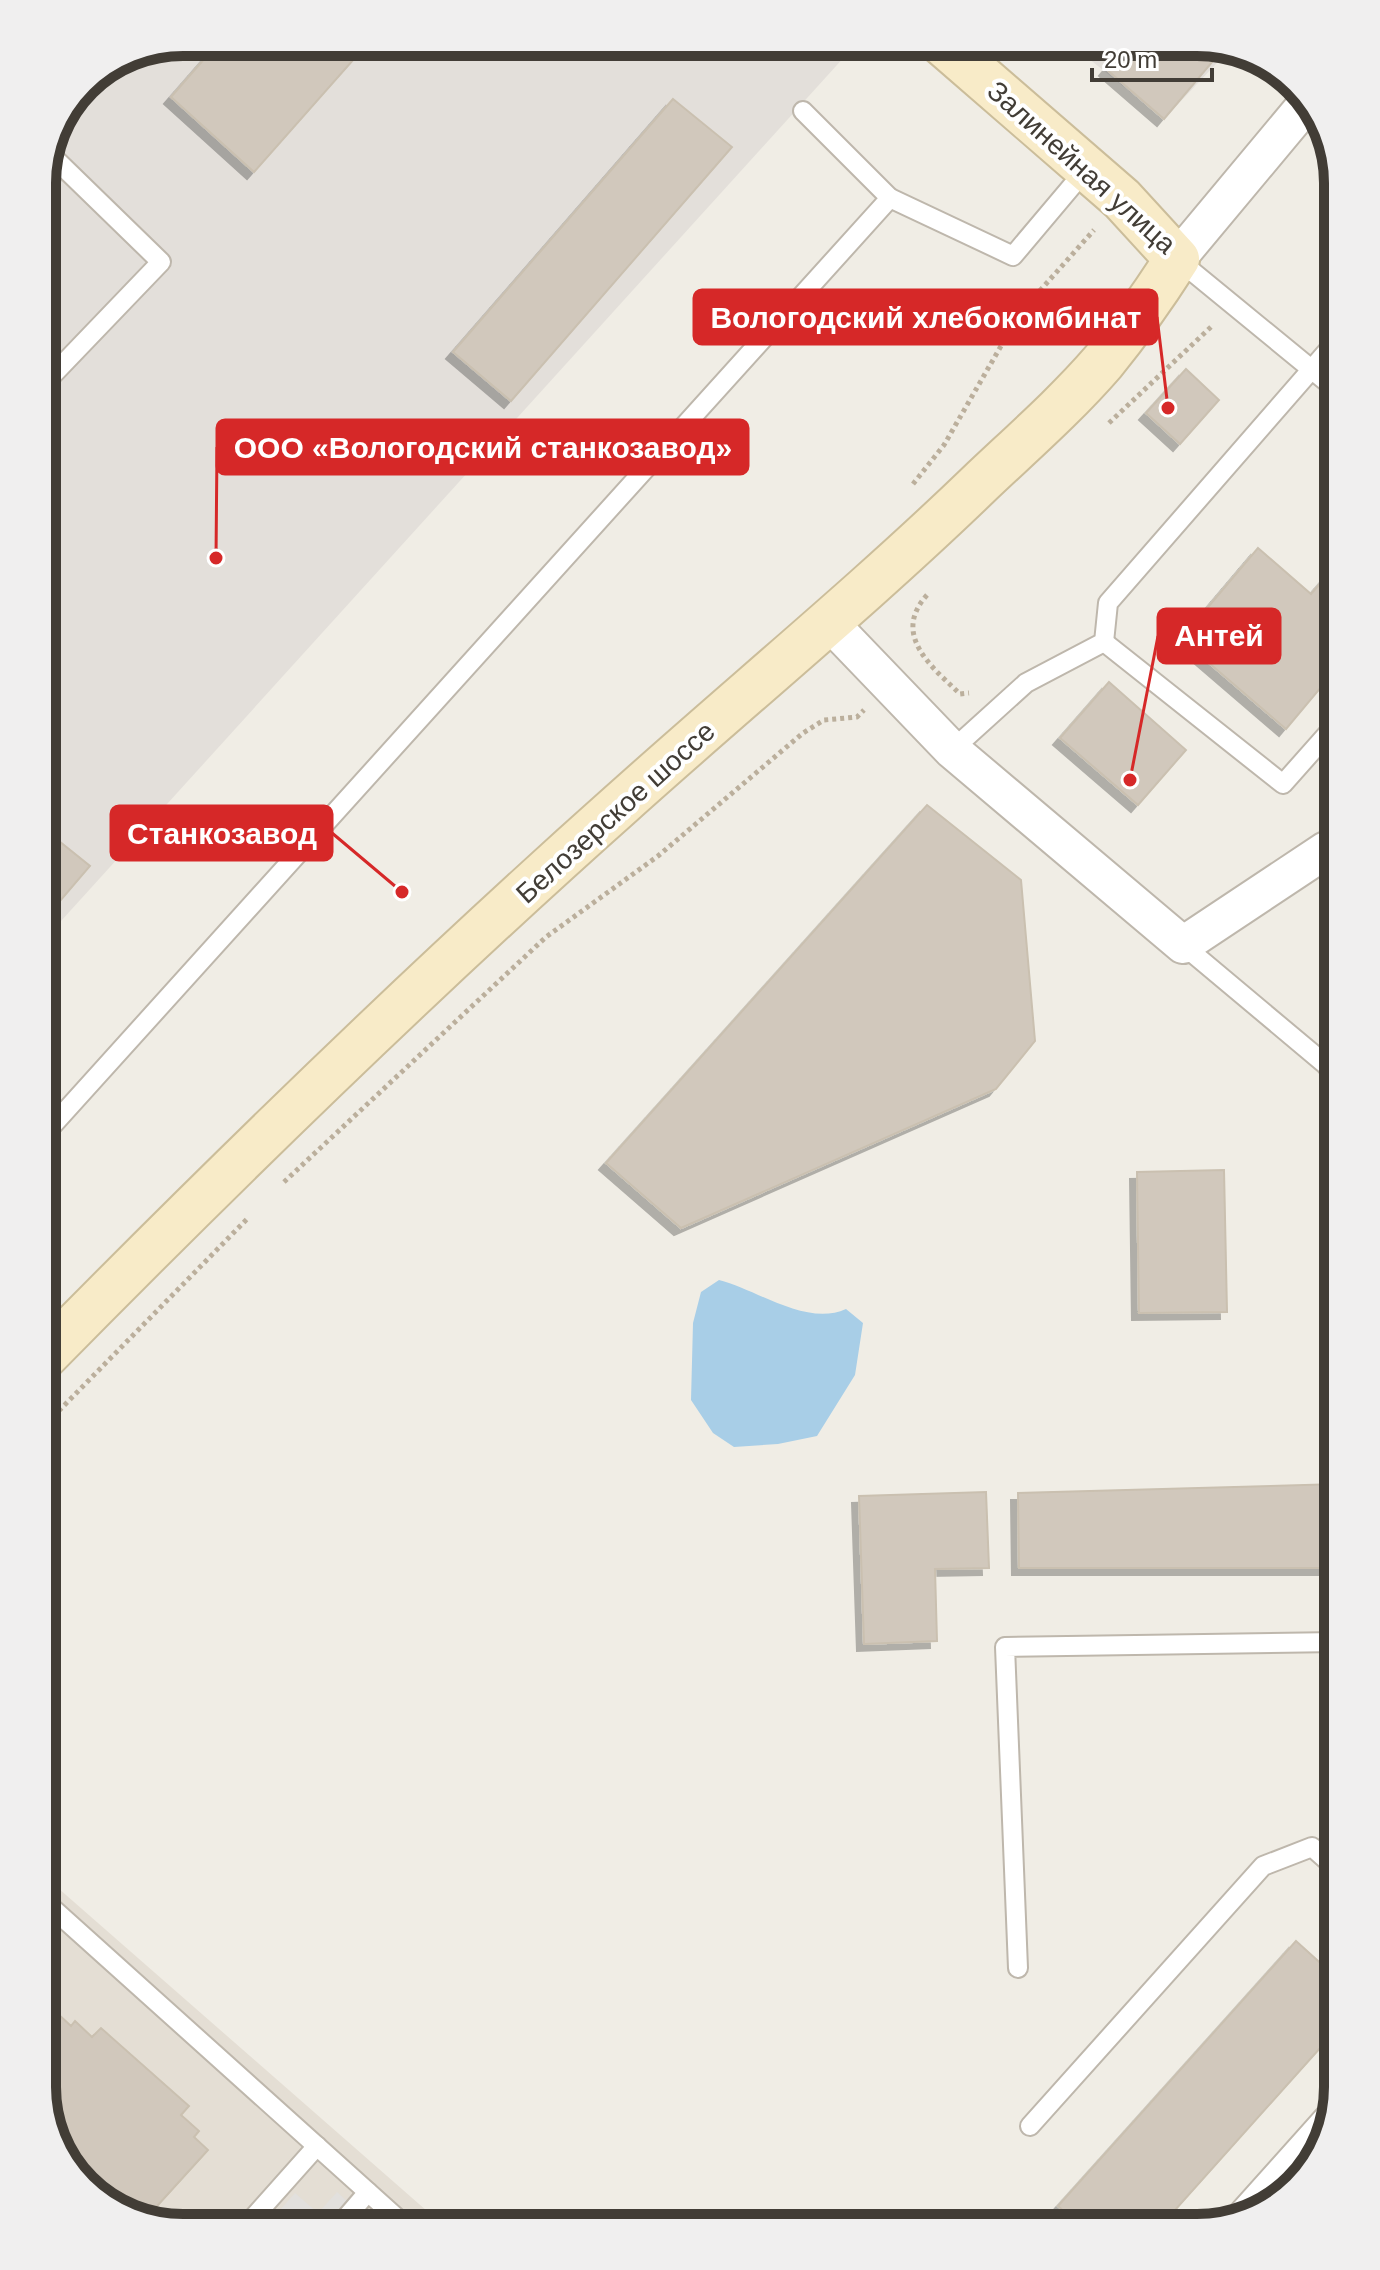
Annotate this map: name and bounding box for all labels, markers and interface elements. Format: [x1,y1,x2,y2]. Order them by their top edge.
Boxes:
scale bar [1092,32,1212,82]
text: 20 m [1104,46,1157,73]
street label: Залинейная улица [981,75,1182,260]
callout: Вологодский хлебокомбинат [694,290,1157,344]
text: Вологодский хлебокомбинат [710,301,1142,334]
callout: ООО «Вологодский станкозавод» [217,420,748,474]
text: ООО «Вологодский станкозавод» [234,431,732,464]
callout: Антей [1158,609,1280,663]
text: Антей [1174,619,1264,652]
street label: Белозерское шоссе [510,715,721,909]
callout: Станкозавод [111,806,332,860]
text: Станкозавод [127,817,317,850]

